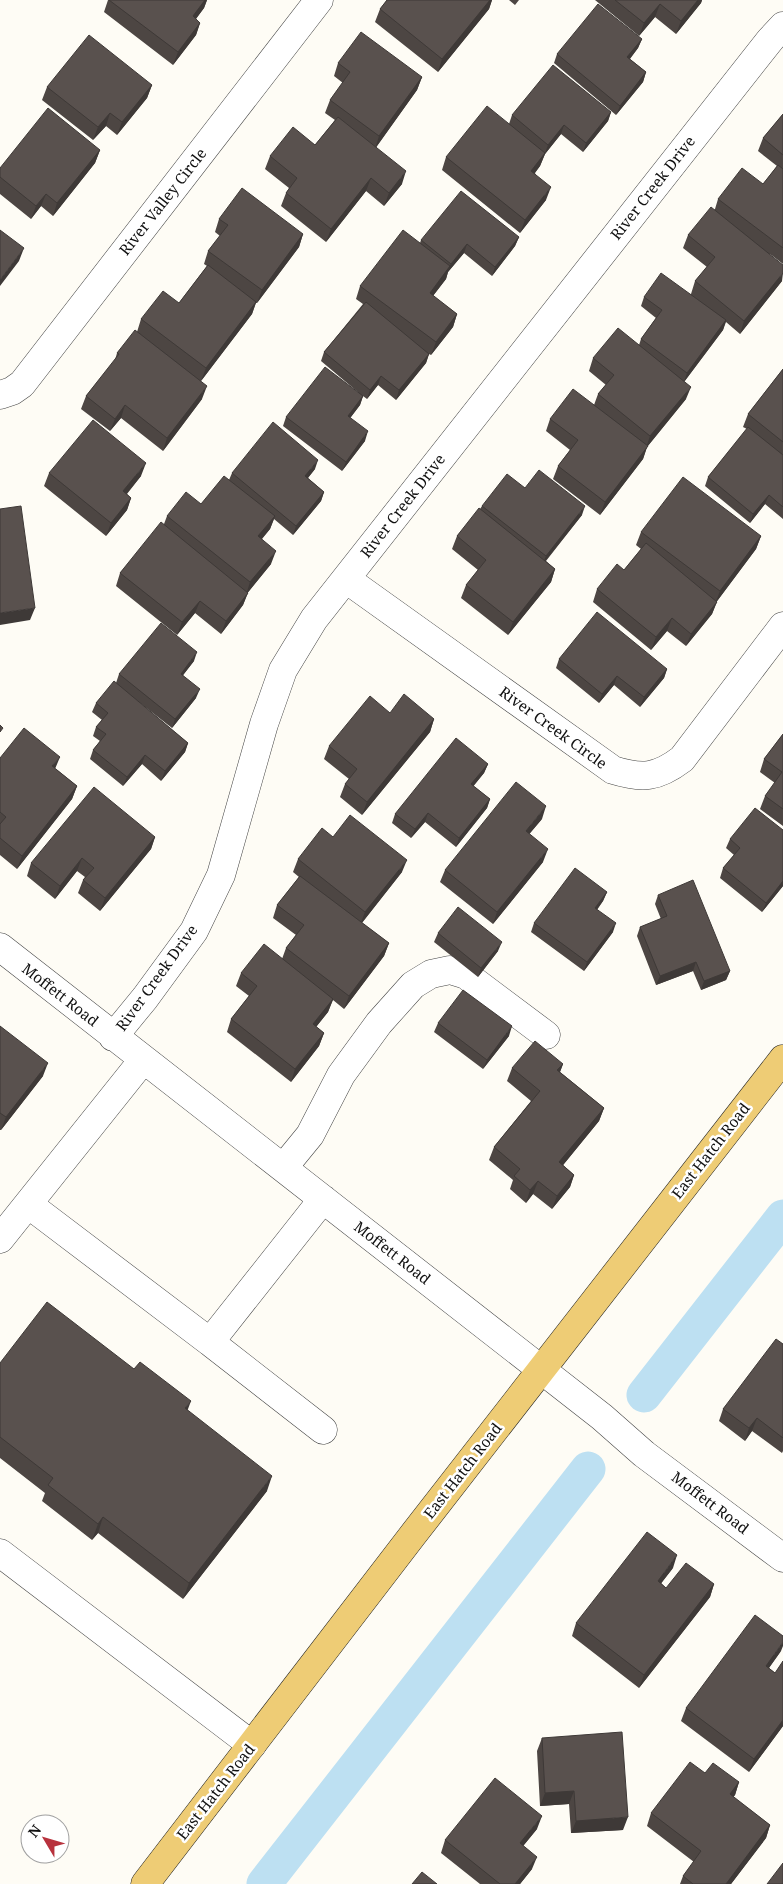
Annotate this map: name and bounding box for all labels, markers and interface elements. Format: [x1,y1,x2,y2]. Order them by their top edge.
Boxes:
street label: River Creek Drive [605,131,699,243]
street label: River Valley Circle [114,144,210,259]
street label: River Creek Drive [355,449,449,561]
street label: River Creek Circle [496,681,611,773]
street label: River Creek Drive [111,920,202,1035]
street label: Moffett Road [18,958,103,1030]
street label: East Hatch Road [667,1098,754,1202]
street label: Moffett Road [350,1216,435,1288]
street label: East Hatch Road [419,1418,506,1522]
street label: Moffett Road [668,1467,753,1538]
street label: East Hatch Road [172,1739,259,1843]
north arrow [20,1814,70,1864]
text: N [23,1820,45,1841]

